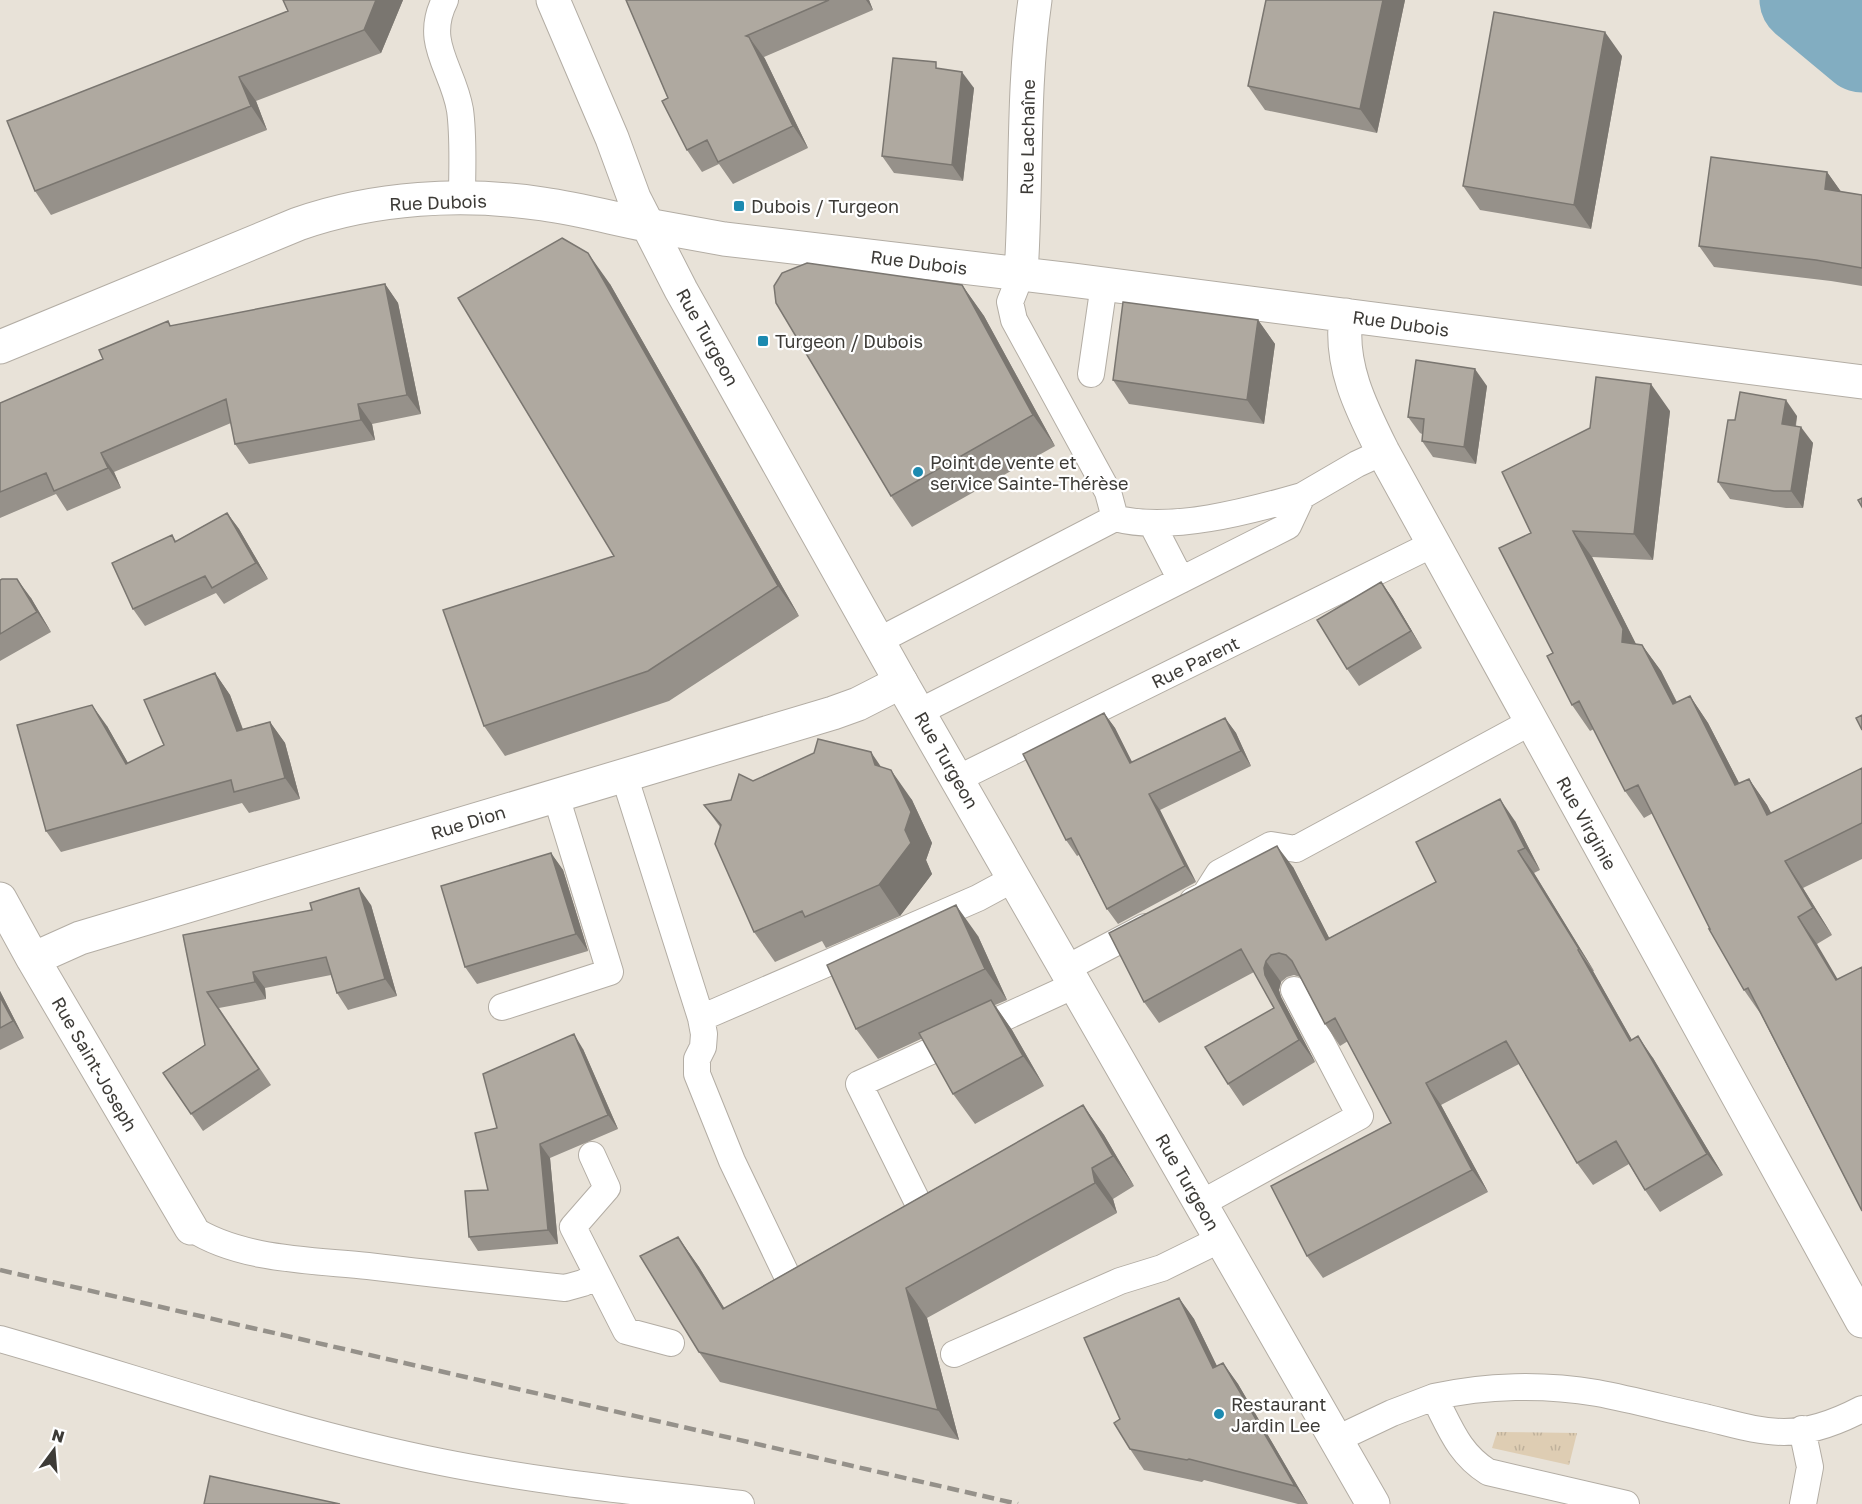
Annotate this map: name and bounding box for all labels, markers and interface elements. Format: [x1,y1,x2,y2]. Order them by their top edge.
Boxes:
street label: Rue Lachaîne [1015,79,1039,195]
street label: Rue Dubois [389,189,487,215]
place label: Dubois / Turgeon [751,195,899,217]
marker: Dubois / Turgeon [732,199,746,213]
street label: Rue Dubois [869,245,969,279]
street label: Rue Turgeon [672,284,744,390]
street label: Rue Dubois [1351,305,1451,341]
place label: Turgeon / Dubois [775,330,923,352]
marker: Turgeon / Dubois [756,334,770,348]
place label: Point de vente et service Sainte-Thérèse [930,451,1128,494]
marker: Point de vente et service Sainte-Thérèse [911,465,925,479]
street label: Rue Parent [1148,631,1242,693]
street label: Rue Turgeon [910,708,984,812]
street label: Rue Virginie [1552,772,1622,874]
street label: Rue Dion [428,800,508,844]
street label: Rue Saint-Joseph [48,993,142,1135]
street label: Rue Turgeon [1151,1130,1225,1234]
place label: Restaurant Jardin Lee [1231,1393,1326,1436]
marker: Restaurant Jardin Lee [1212,1407,1226,1421]
north arrow [24,1420,84,1480]
text: N [50,1424,67,1447]

